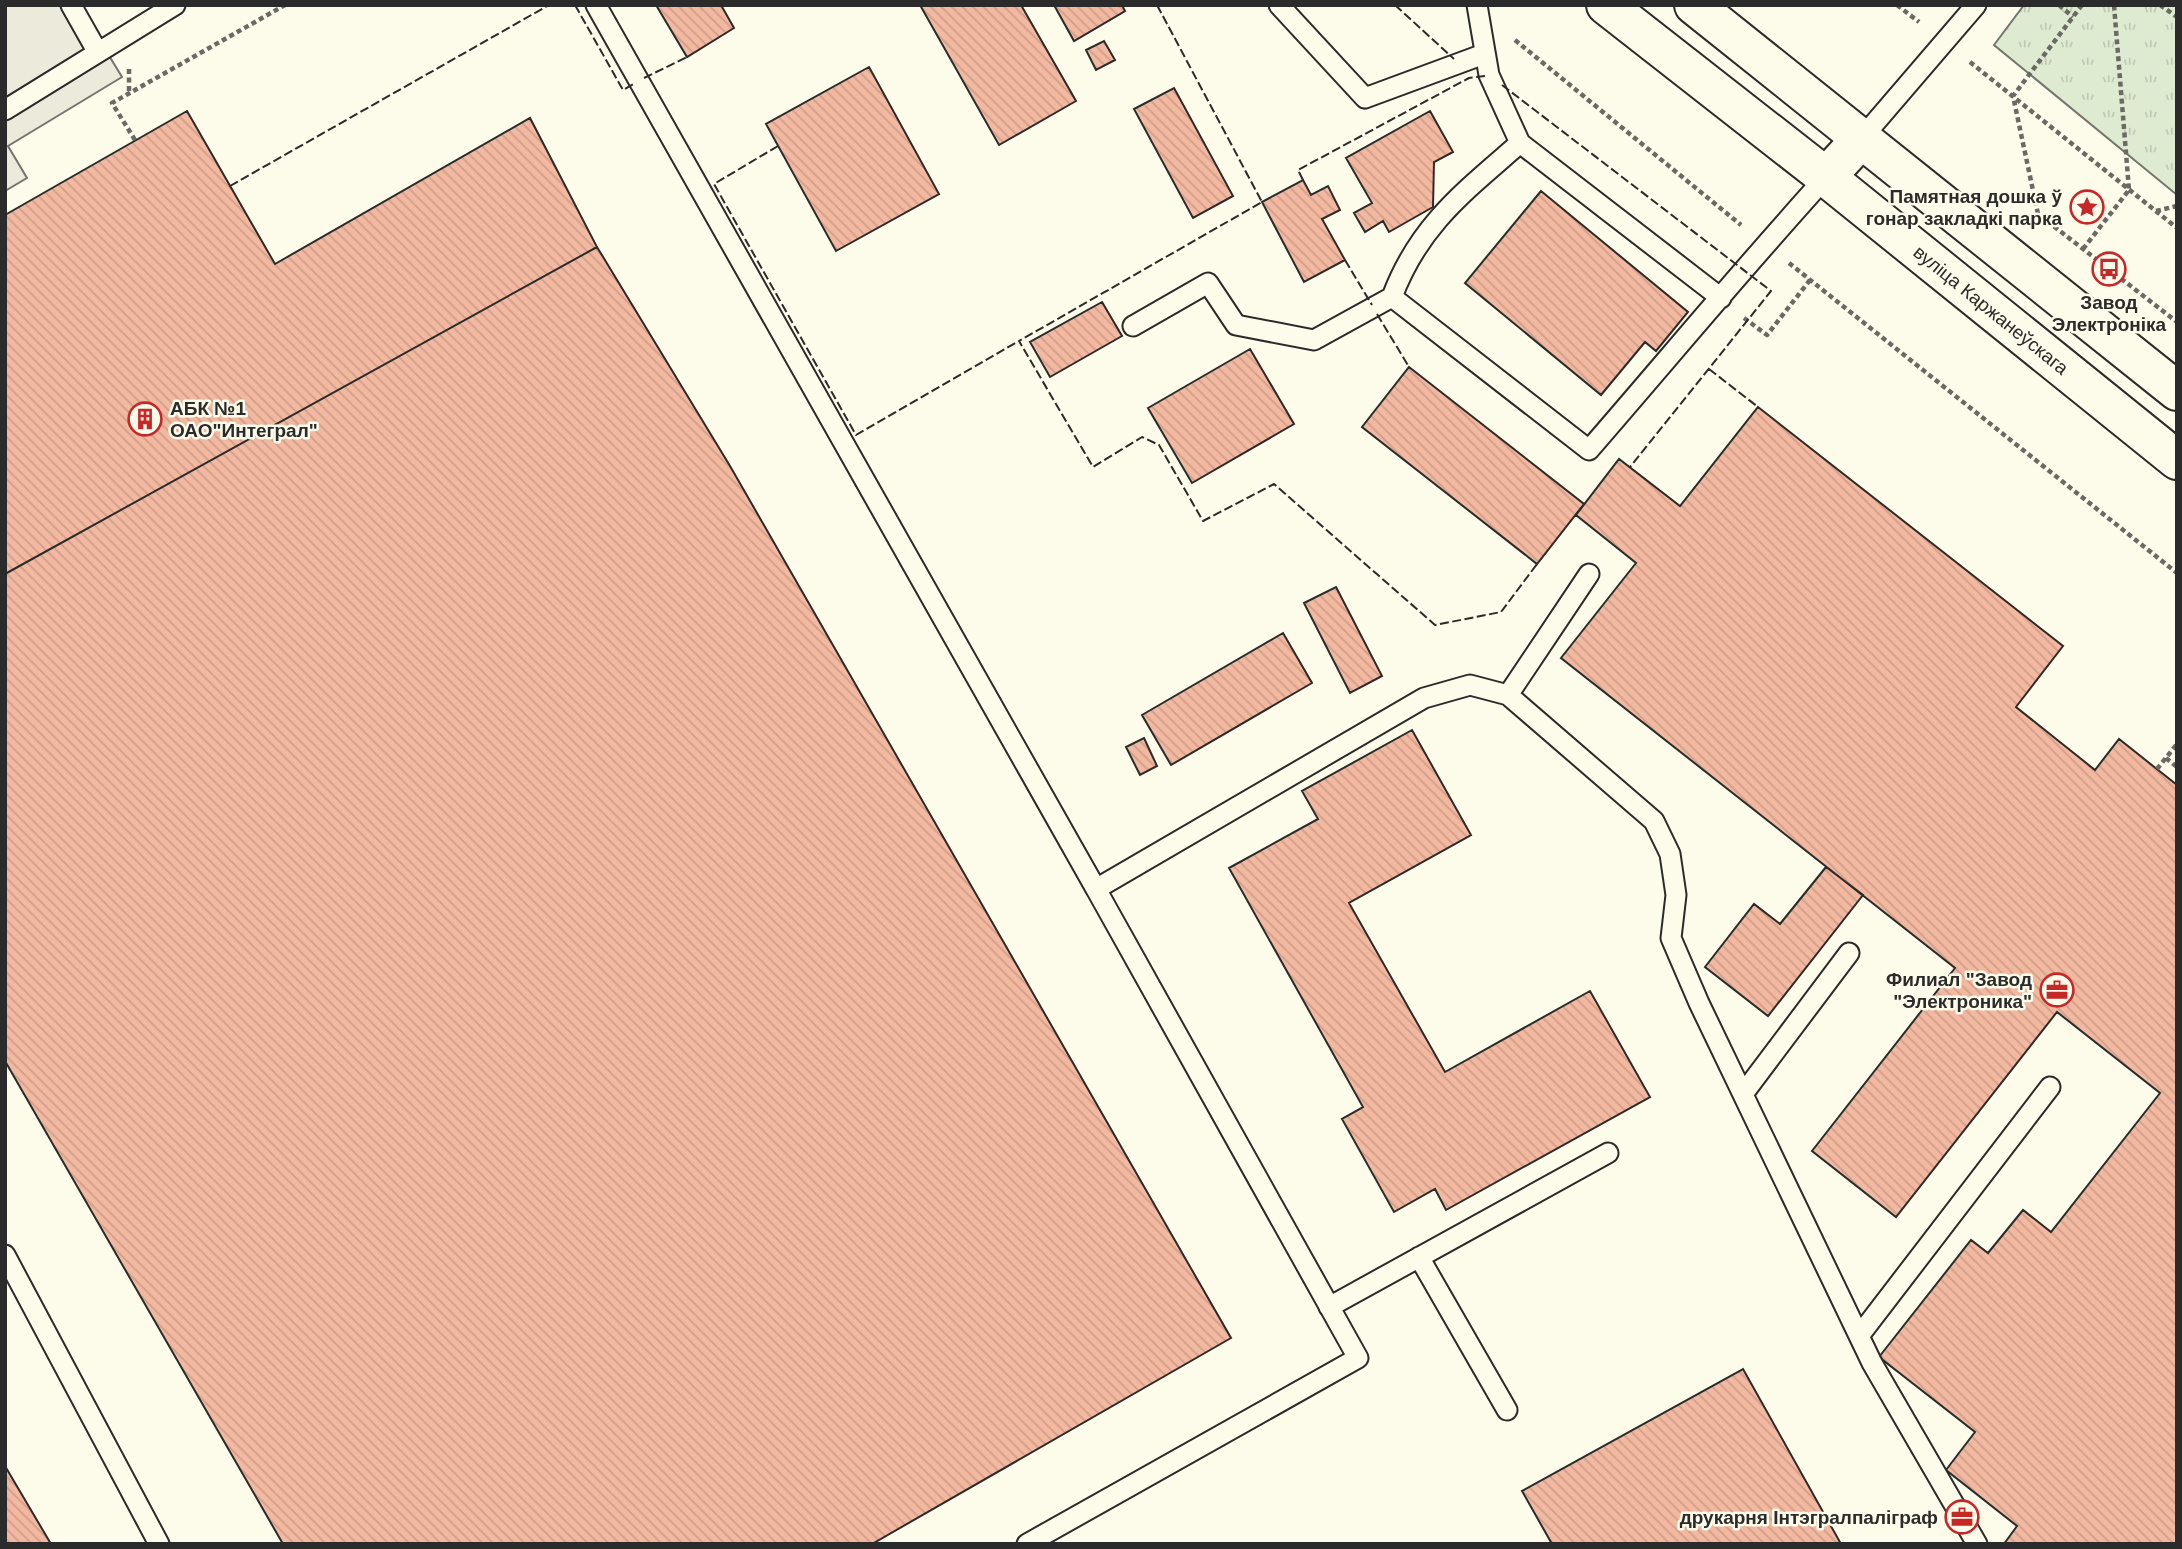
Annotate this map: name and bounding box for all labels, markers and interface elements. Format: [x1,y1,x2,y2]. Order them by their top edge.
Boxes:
place label: Памятная дошка ў гонар закладкі парка [1866,186,2062,229]
place icon: Памятная дошка ў гонар закладкі парка [2068,188,2106,226]
street label: вуліца Каржанеўскага [1910,241,2073,379]
bus stop icon: Завод Электроніка [2090,250,2128,288]
place label: Завод Электроніка [2052,292,2167,335]
place label: АБК №1 ОАО"Интеграл" [170,398,318,441]
building icon: АБК №1 ОАО"Интеграл" [126,400,164,438]
place label: Филиал "Завод "Электроника" [1886,969,2032,1012]
office icon: Филиал "Завод "Электроника" [2038,971,2076,1009]
office icon: друкарня Інтэгралпаліграф [1943,1498,1981,1536]
place label: друкарня Інтэгралпаліграф [1680,1507,1938,1528]

